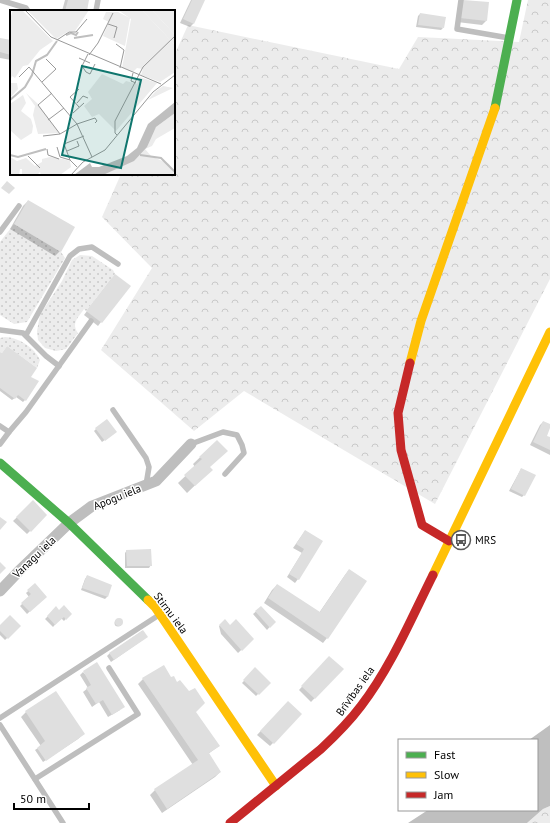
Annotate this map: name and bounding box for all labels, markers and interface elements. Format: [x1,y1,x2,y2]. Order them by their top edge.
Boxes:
inset map [10,10,175,175]
street label: Apogu iela [91,481,143,513]
bus stop icon: MRS [450,529,472,551]
street label: Vanagu iela [9,533,59,582]
place label: MRS [475,533,496,547]
street label: Stirnu iela [151,589,191,637]
street label: Brīvības iela [333,663,377,719]
legend [398,739,538,811]
text: Fast [434,747,455,762]
text: Slow [434,767,459,782]
scale bar [14,785,89,811]
text: Jam [433,787,453,802]
text: 50 m [20,791,46,806]

